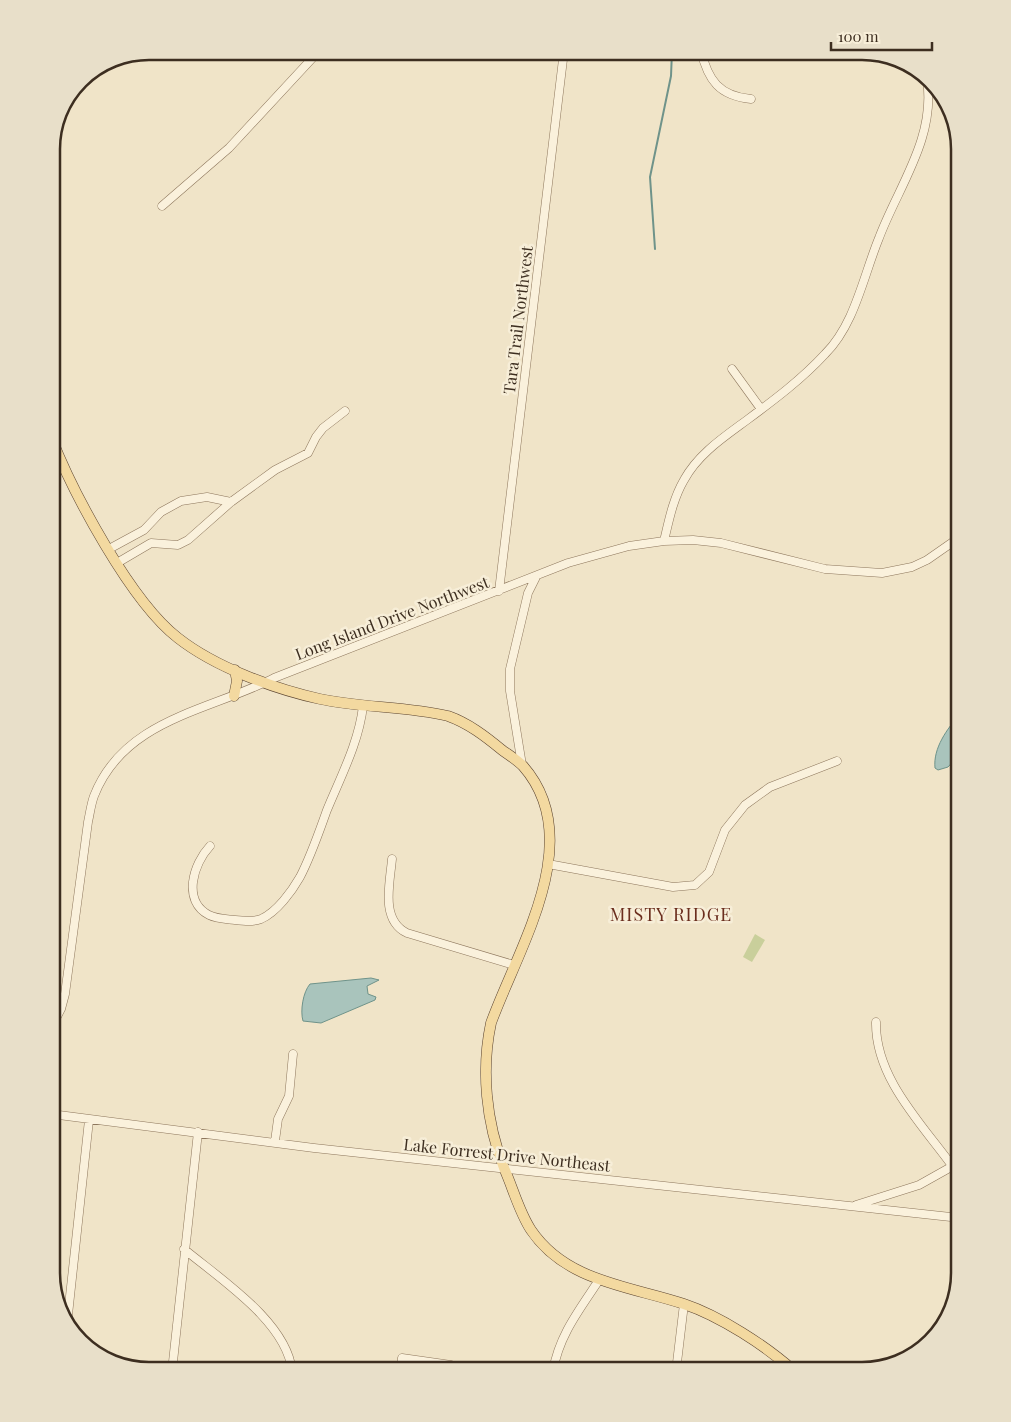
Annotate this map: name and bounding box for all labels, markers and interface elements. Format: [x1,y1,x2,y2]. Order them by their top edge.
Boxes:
scale bar [831,20,932,52]
text: 100 m [838,26,879,46]
street label: Tara Trail Northwest [498,244,537,395]
street label: Long Island Drive Northwest [292,571,492,664]
district label: MISTY RIDGE [610,902,732,926]
street label: Lake Forrest Drive Northeast [403,1133,612,1176]

